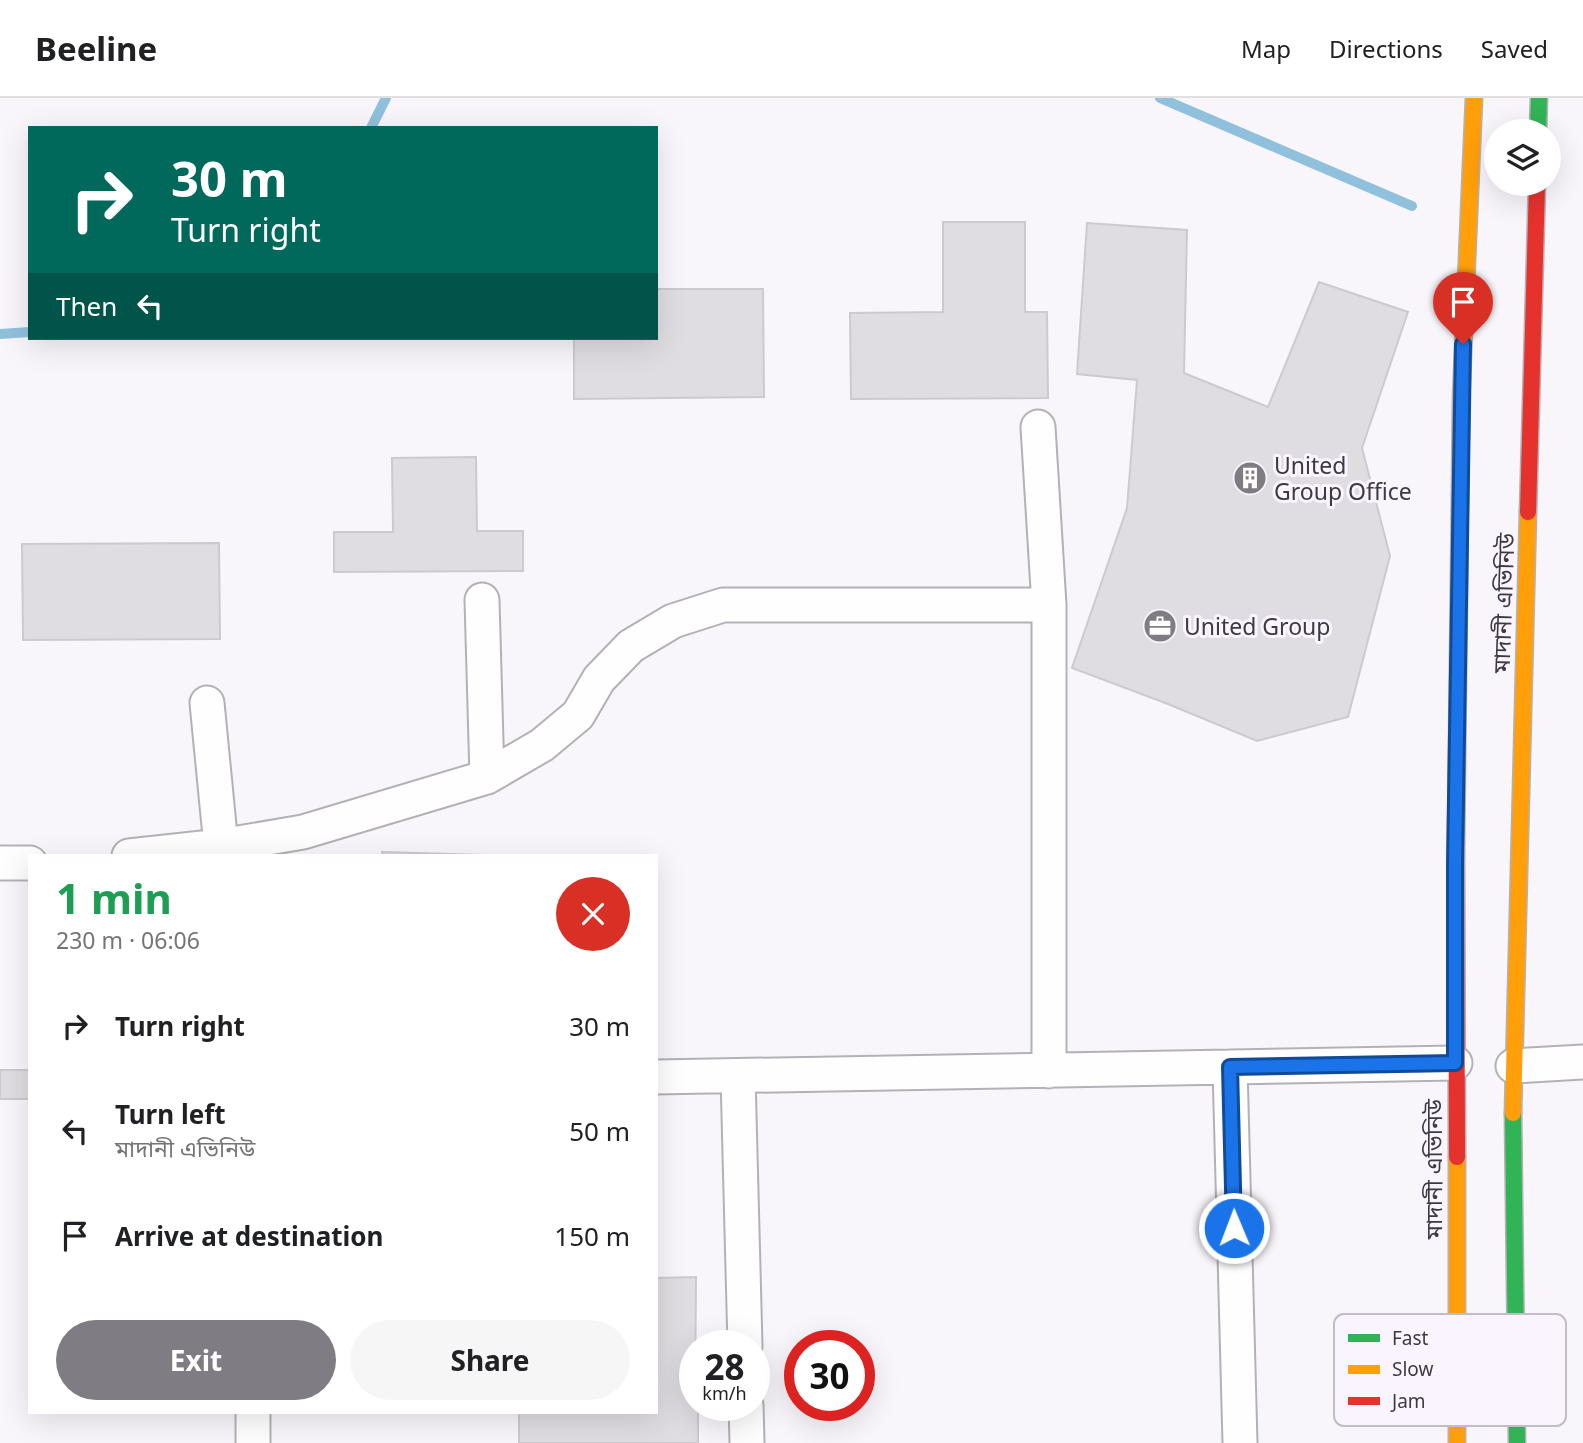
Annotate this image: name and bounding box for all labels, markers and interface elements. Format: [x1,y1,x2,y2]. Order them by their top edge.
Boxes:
text: Beeline [35,26,157,71]
text: Map [1241,32,1291,65]
text: Directions [1329,32,1443,65]
text: Saved [1481,32,1548,65]
map controls [1484,119,1561,196]
button: layers [1484,119,1561,196]
text: 30 m [171,145,288,211]
icon: right [56,154,147,245]
text: Turn right [171,208,321,251]
pin [1433,272,1493,344]
icon: arrive [1444,283,1482,321]
icon: left [131,287,169,325]
text: Then [56,288,117,324]
place label: United Group Office [1274,449,1412,507]
building icon: United Group Office [1231,459,1269,497]
street label: মাদানী এভিনিউ [1485,532,1521,675]
office icon: United Group [1141,607,1179,645]
place label: United Group [1184,610,1330,642]
text: 1 min [56,869,172,926]
button: close [556,877,630,951]
text: 230 m · 06:06 [56,924,200,956]
icon: right [56,1007,94,1045]
text: Turn right [115,1008,245,1044]
text: 30 m [569,1008,630,1044]
text: Turn left [115,1096,226,1132]
street label: মাদানী এভিনিউ [1417,1098,1449,1240]
icon: left [56,1112,94,1150]
text: 50 m [569,1113,630,1149]
text: মাদানী এভিনিউ [115,1132,255,1164]
position arrow [1197,1191,1271,1265]
icon: arrive [56,1217,94,1255]
text: Arrive at destination [115,1218,384,1254]
text: 150 m [554,1218,630,1254]
legend [1334,1314,1566,1426]
button: Exit [56,1320,336,1400]
button: Share [350,1320,630,1400]
text: Fast [1392,1325,1429,1351]
speed limit sign: 30 [784,1330,875,1421]
text: 28 [704,1343,745,1390]
text: Slow [1392,1356,1433,1382]
text: km/h [702,1381,747,1405]
text: Jam [1390,1388,1426,1414]

